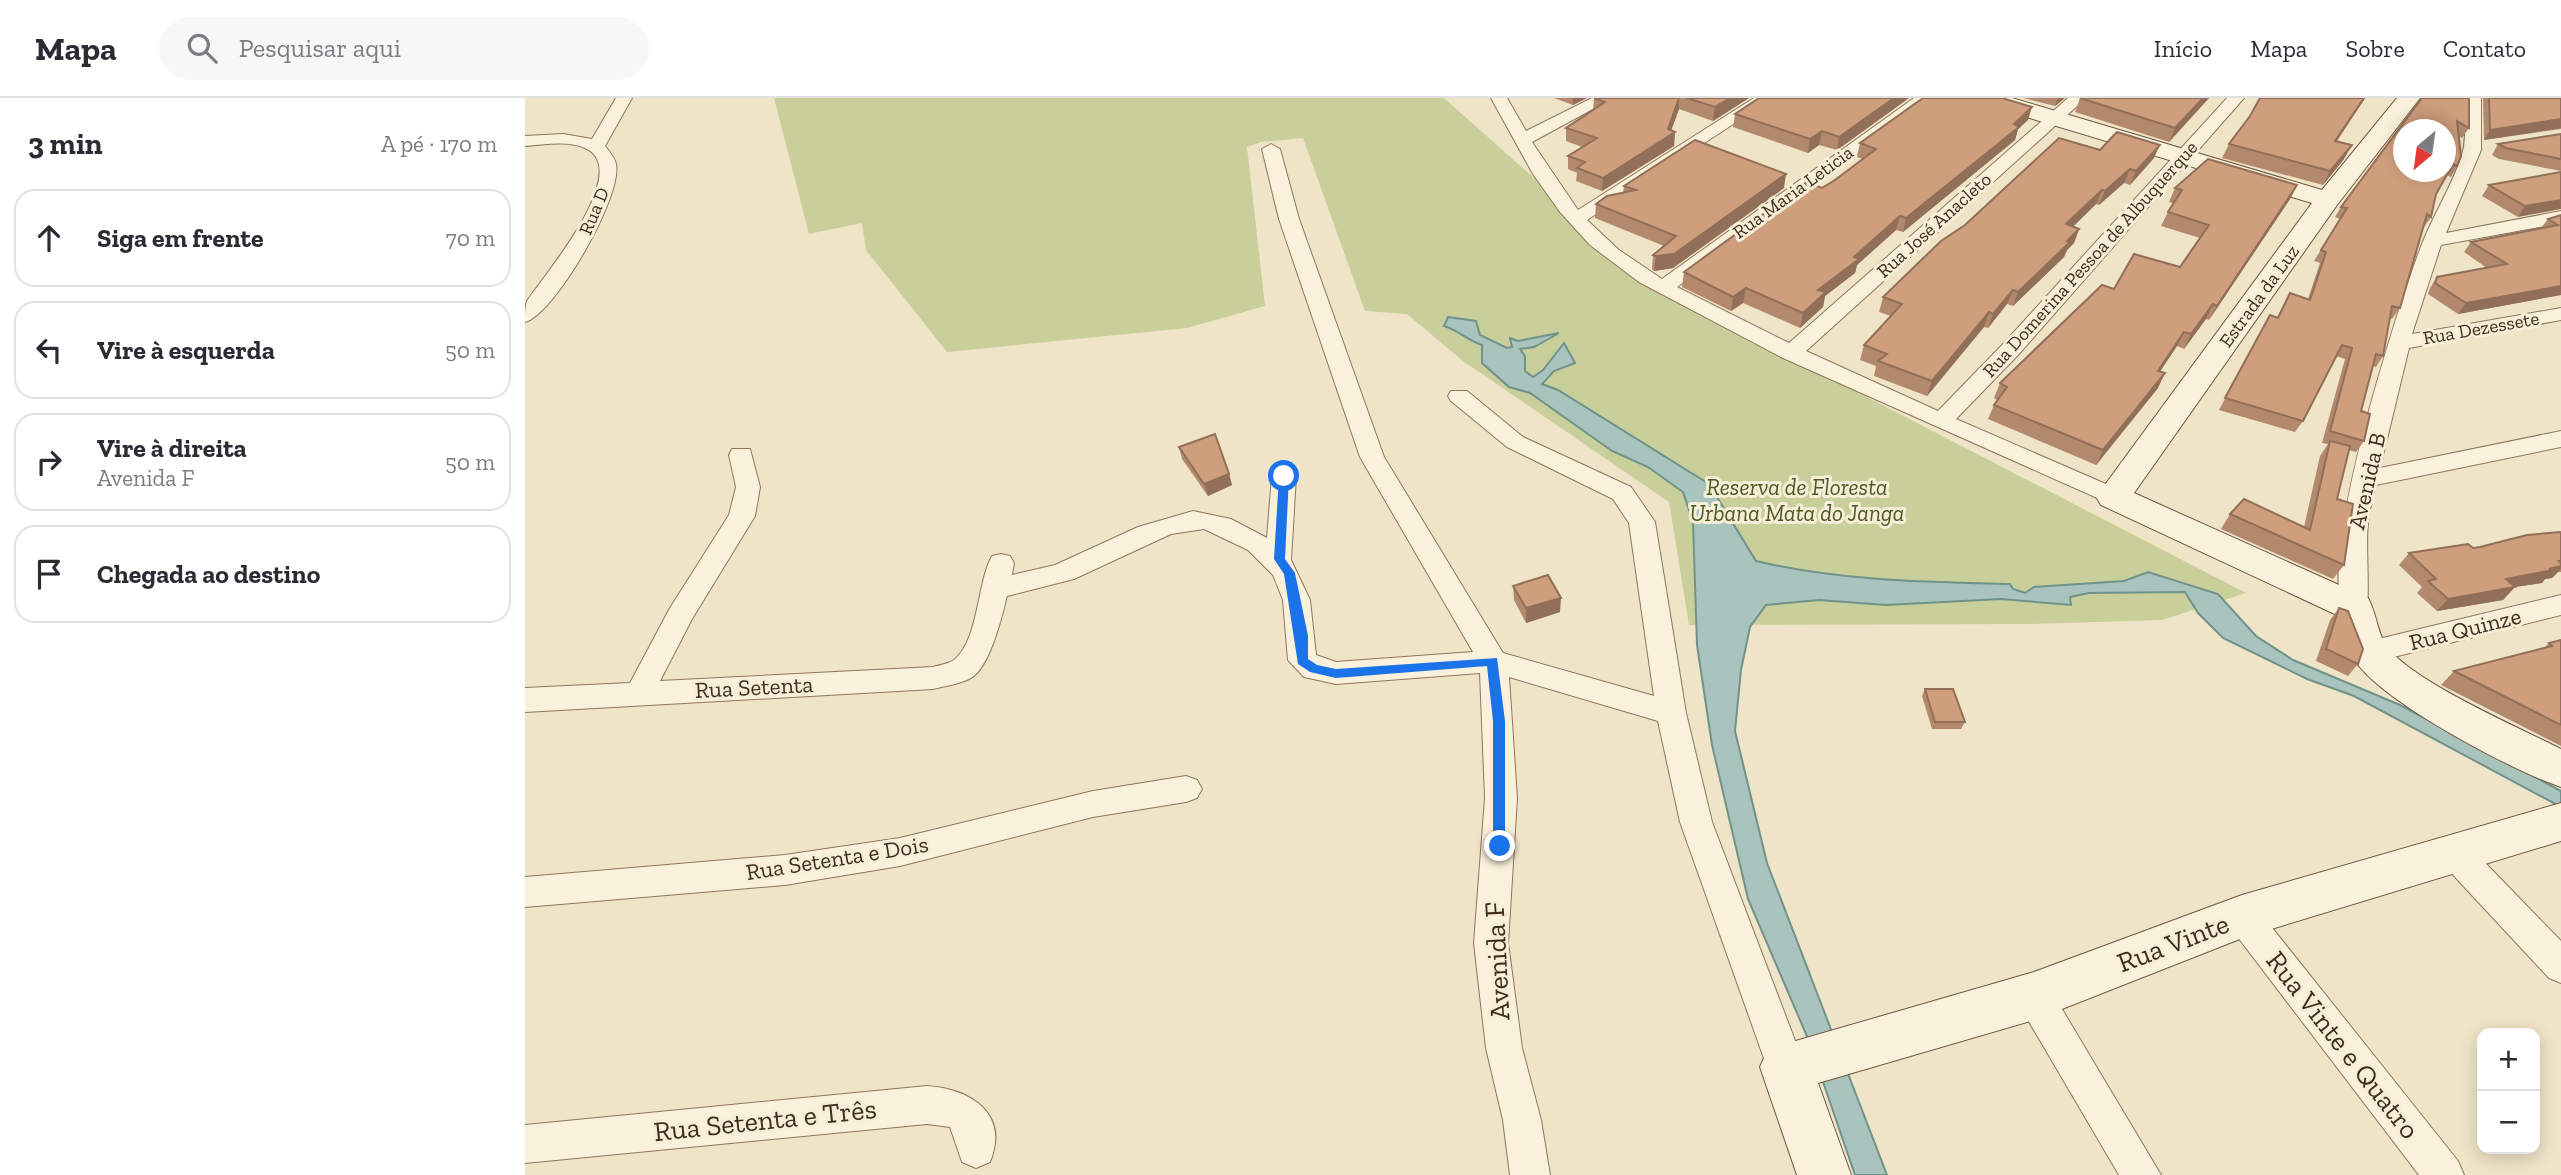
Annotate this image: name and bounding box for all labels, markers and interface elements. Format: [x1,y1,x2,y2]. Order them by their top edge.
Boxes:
search box [159,17,649,80]
text: Mapa [35,29,117,68]
icon: search [183,29,221,67]
text: Pesquisar aqui [239,32,401,64]
text: Início [2154,34,2212,63]
text: Mapa [2250,34,2307,63]
text: Sobre [2345,34,2405,63]
text: Contato [2443,34,2526,63]
north arrow [2393,119,2456,182]
text: 3 min [28,126,103,162]
text: A pé · 170 m [381,130,497,158]
street label: Rua Domerina Pessoa de Albuquerque [1978,136,2202,382]
street label: Rua Maria Leticia [1728,141,1858,243]
street label: Rua José Anacleto [1872,167,1996,283]
street label: Rua D [574,184,614,238]
icon: ahead [30,219,68,257]
text: Siga em frente [97,222,264,254]
text: 70 m [446,224,495,252]
street label: Estrada da Luz [2214,240,2304,352]
street label: Rua Dezessete [2421,306,2541,350]
icon: left [30,331,68,369]
text: Vire à esquerda [97,334,275,366]
text: 50 m [445,336,495,364]
street label: Avenida B [2342,430,2392,532]
text: Vire à direita [97,432,247,464]
icon: right [30,443,68,481]
text: 50 m [445,448,495,476]
route start [1268,460,1299,491]
text: Avenida F [97,464,194,492]
park label: Reserva de Floresta Urbana Mata do Janga [1690,473,1904,527]
icon: arrive [30,555,68,593]
text: Chegada ao destino [97,558,320,590]
street label: Rua Quinze [2406,602,2524,656]
street label: Rua Setenta [694,670,814,704]
street label: Rua Setenta e Dois [744,830,930,886]
route end [1484,830,1515,861]
street label: Avenida F [1477,901,1517,1021]
street label: Rua Vinte [2113,907,2233,979]
street label: Rua Vinte e Quatro [2259,945,2427,1145]
map controls [2477,1028,2540,1154]
button: + [2477,1028,2540,1091]
button: − [2477,1091,2540,1154]
street label: Rua Setenta e Três [652,1092,878,1148]

